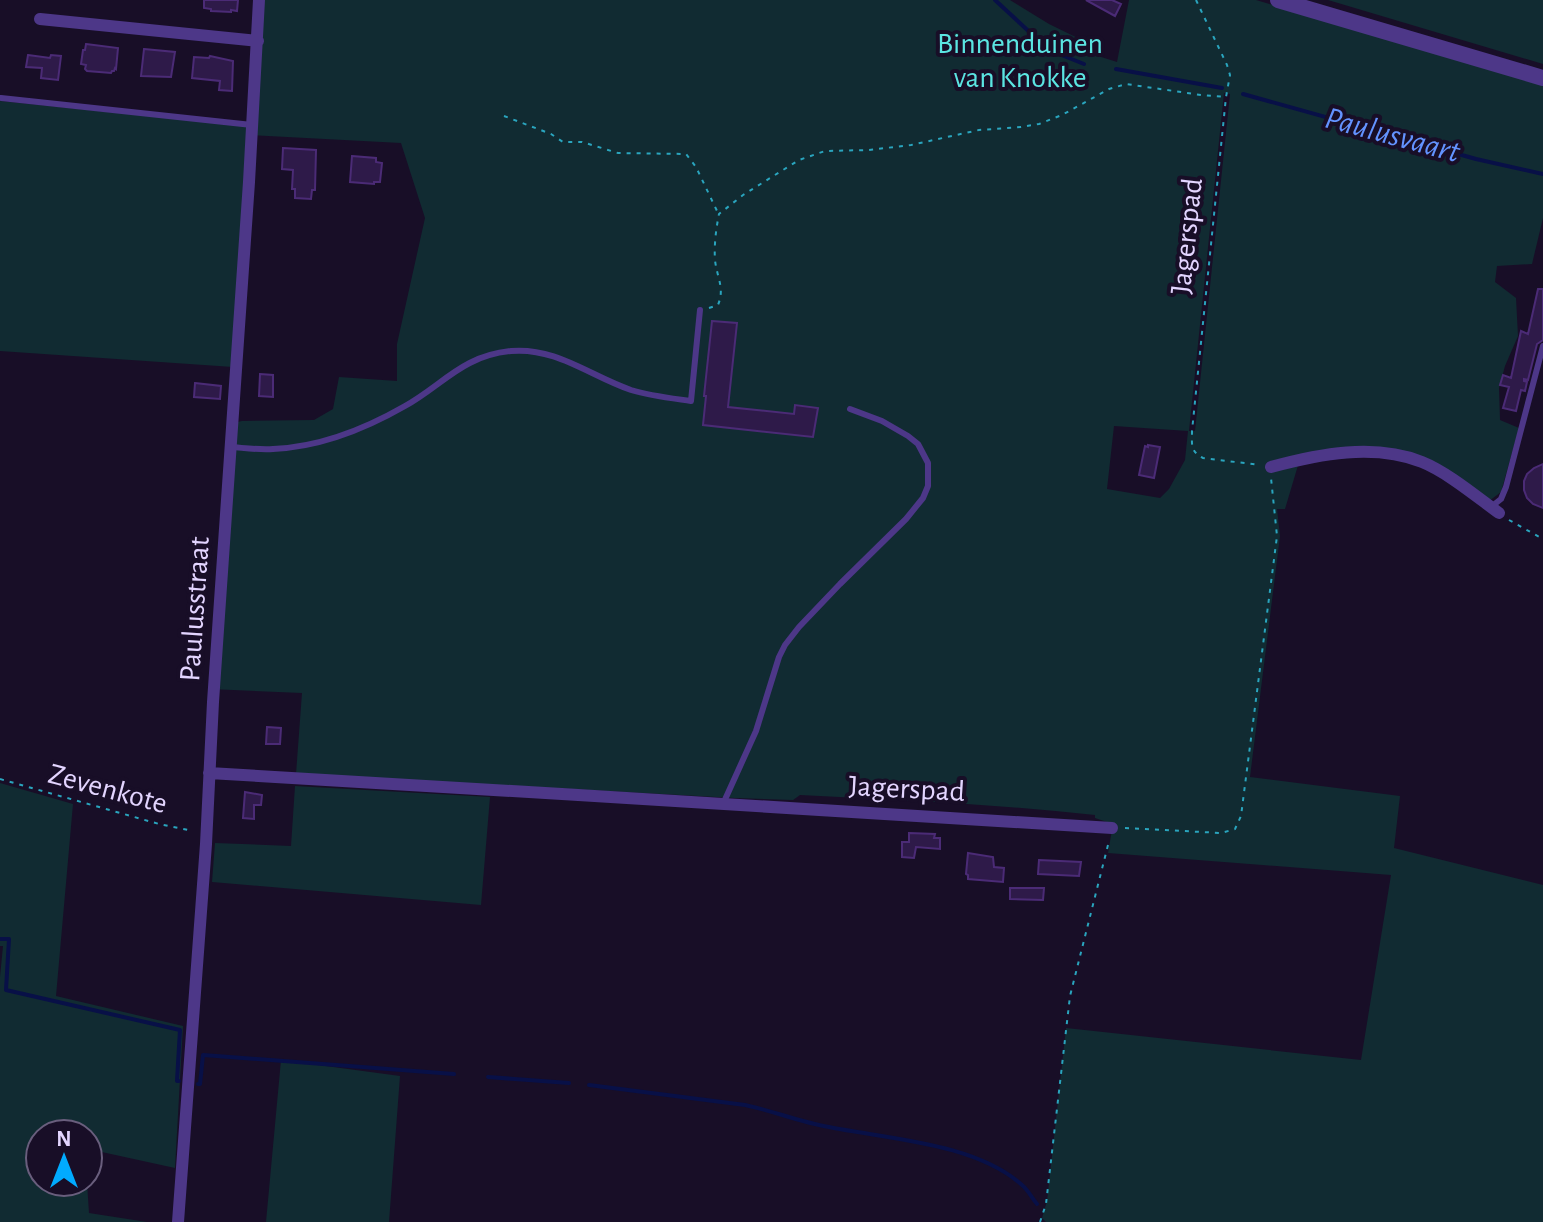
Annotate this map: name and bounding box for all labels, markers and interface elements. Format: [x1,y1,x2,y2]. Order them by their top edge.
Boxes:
park label: Binnenduinen van Knokke [937,29,1103,93]
water label: Paulusvaart [1322,102,1464,168]
street label: Jagerspad [1166,177,1208,296]
street label: Paulusstraat [175,535,215,683]
street label: Zevenkote [45,759,170,819]
street label: Jagerspad [848,771,966,807]
north arrow [24,1118,104,1198]
text: N [56,1128,72,1150]

